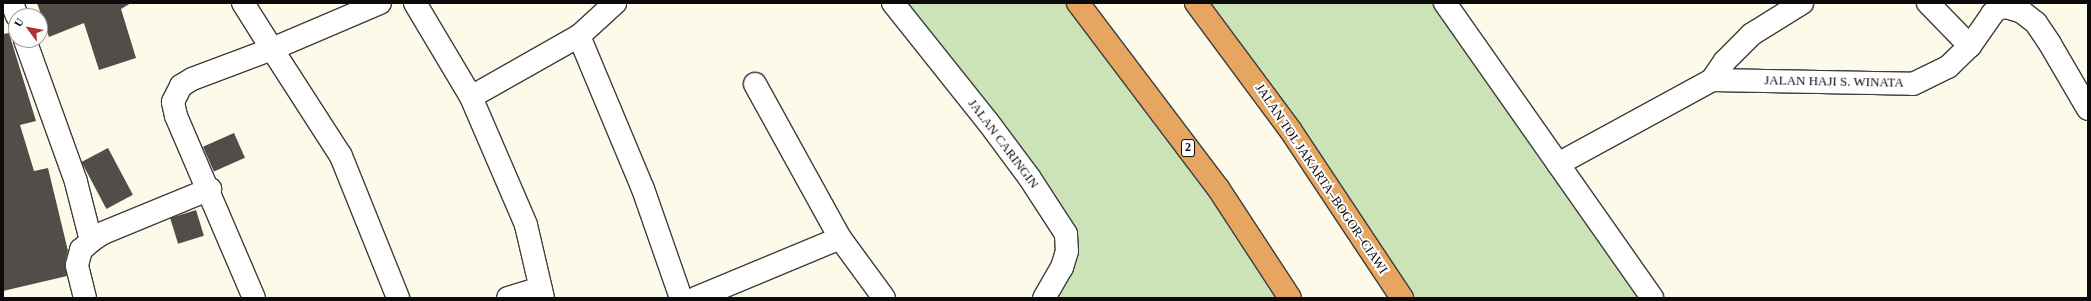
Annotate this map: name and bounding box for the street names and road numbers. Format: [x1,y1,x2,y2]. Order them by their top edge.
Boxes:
street label: JALAN HAJI S. WINATA [1764,73,1904,91]
street label: JALAN TOL JAKARTA–BOGOR–CIAWI [1251,81,1391,277]
street label: JALAN CARINGIN [964,96,1042,192]
road number: 2 [1181,138,1195,158]

